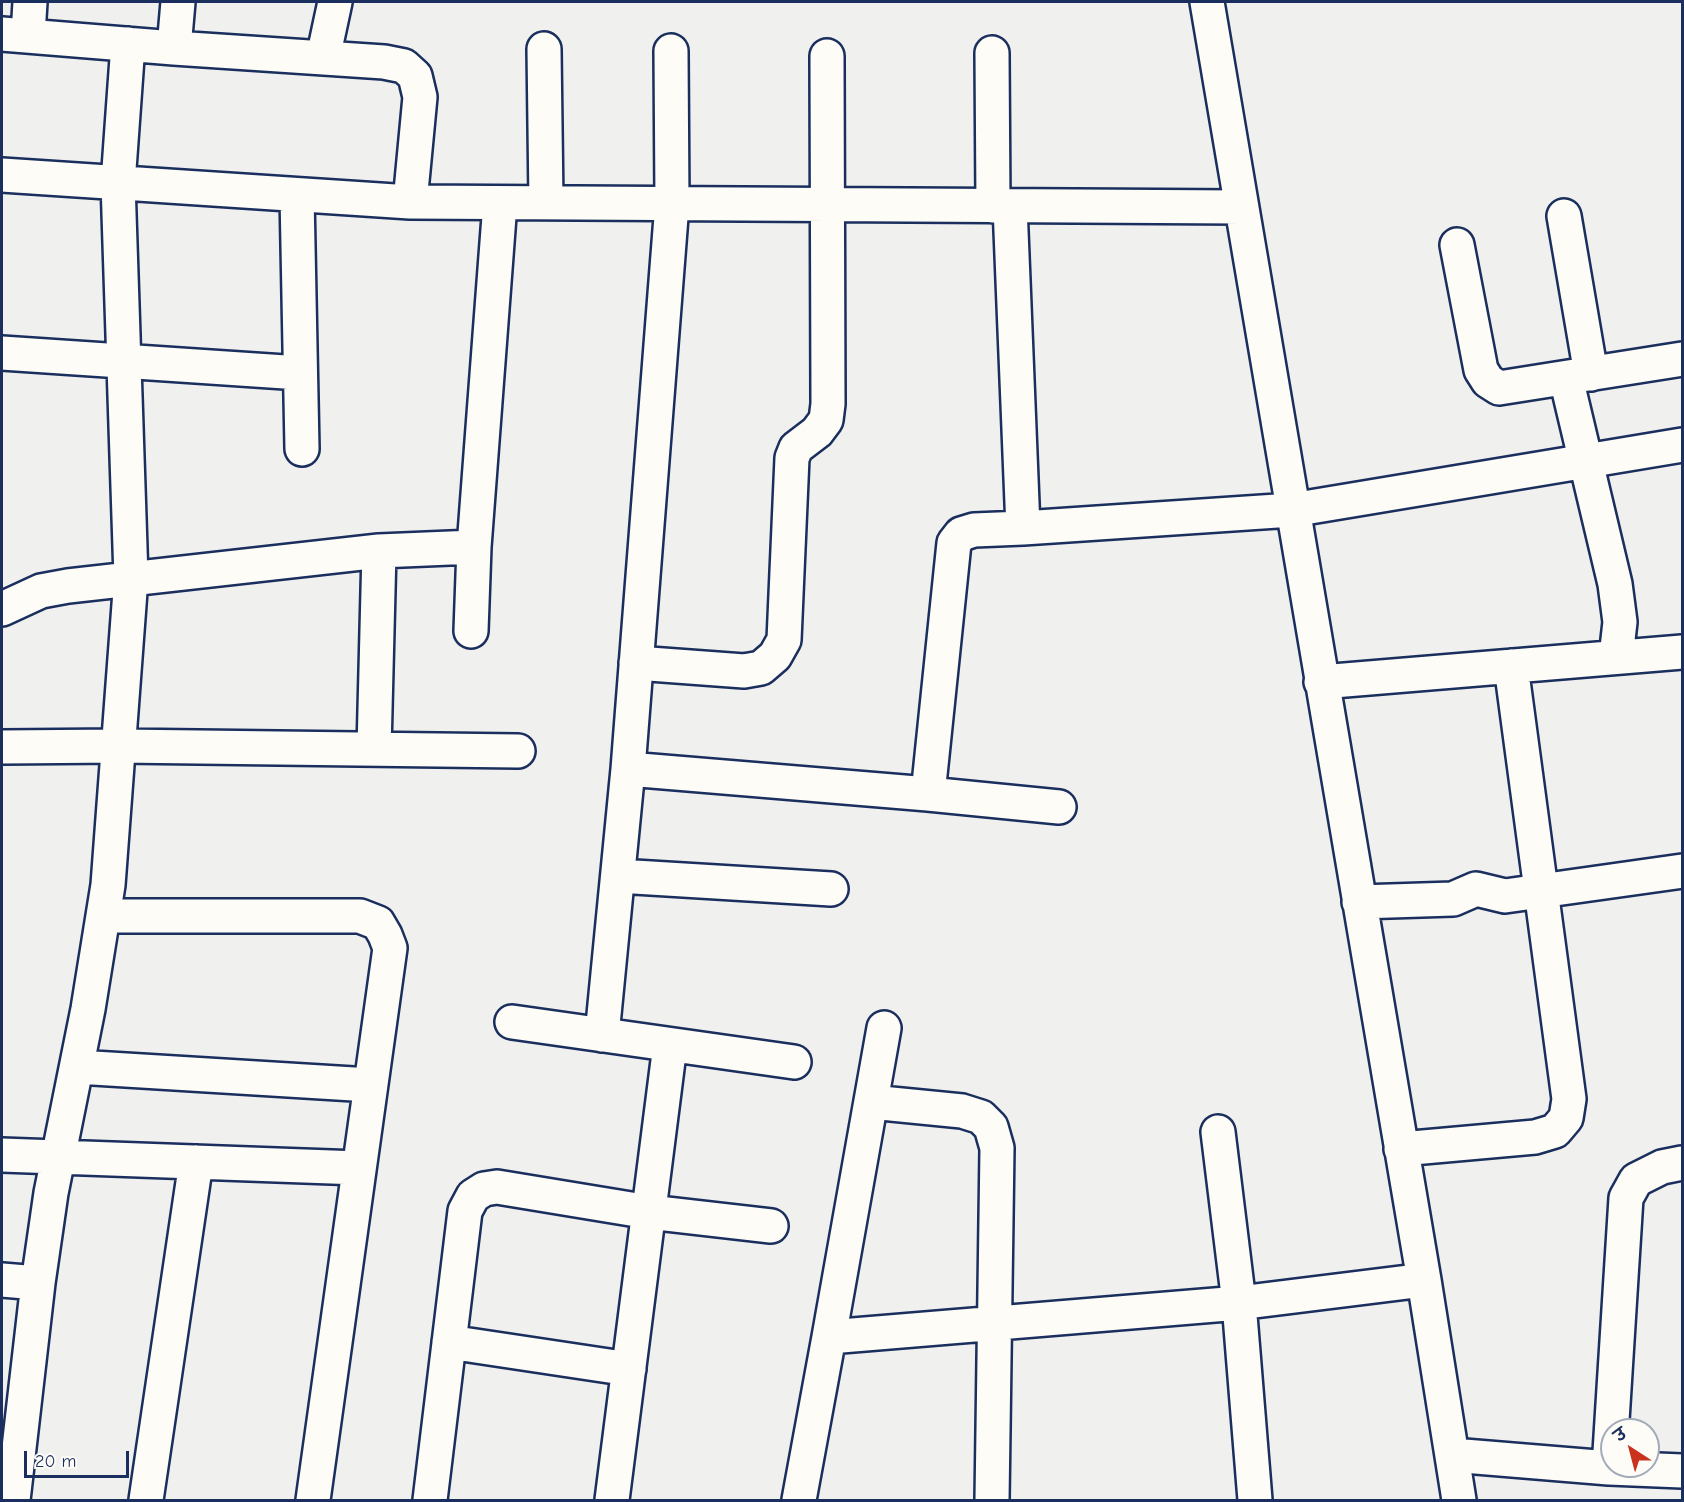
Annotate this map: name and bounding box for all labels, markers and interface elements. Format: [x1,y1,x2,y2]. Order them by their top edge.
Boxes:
north arrow [1600,1418,1660,1478]
text: उ [1611,1425,1630,1445]
scale bar [27,1439,132,1477]
text: 20 m [35,1451,76,1472]

